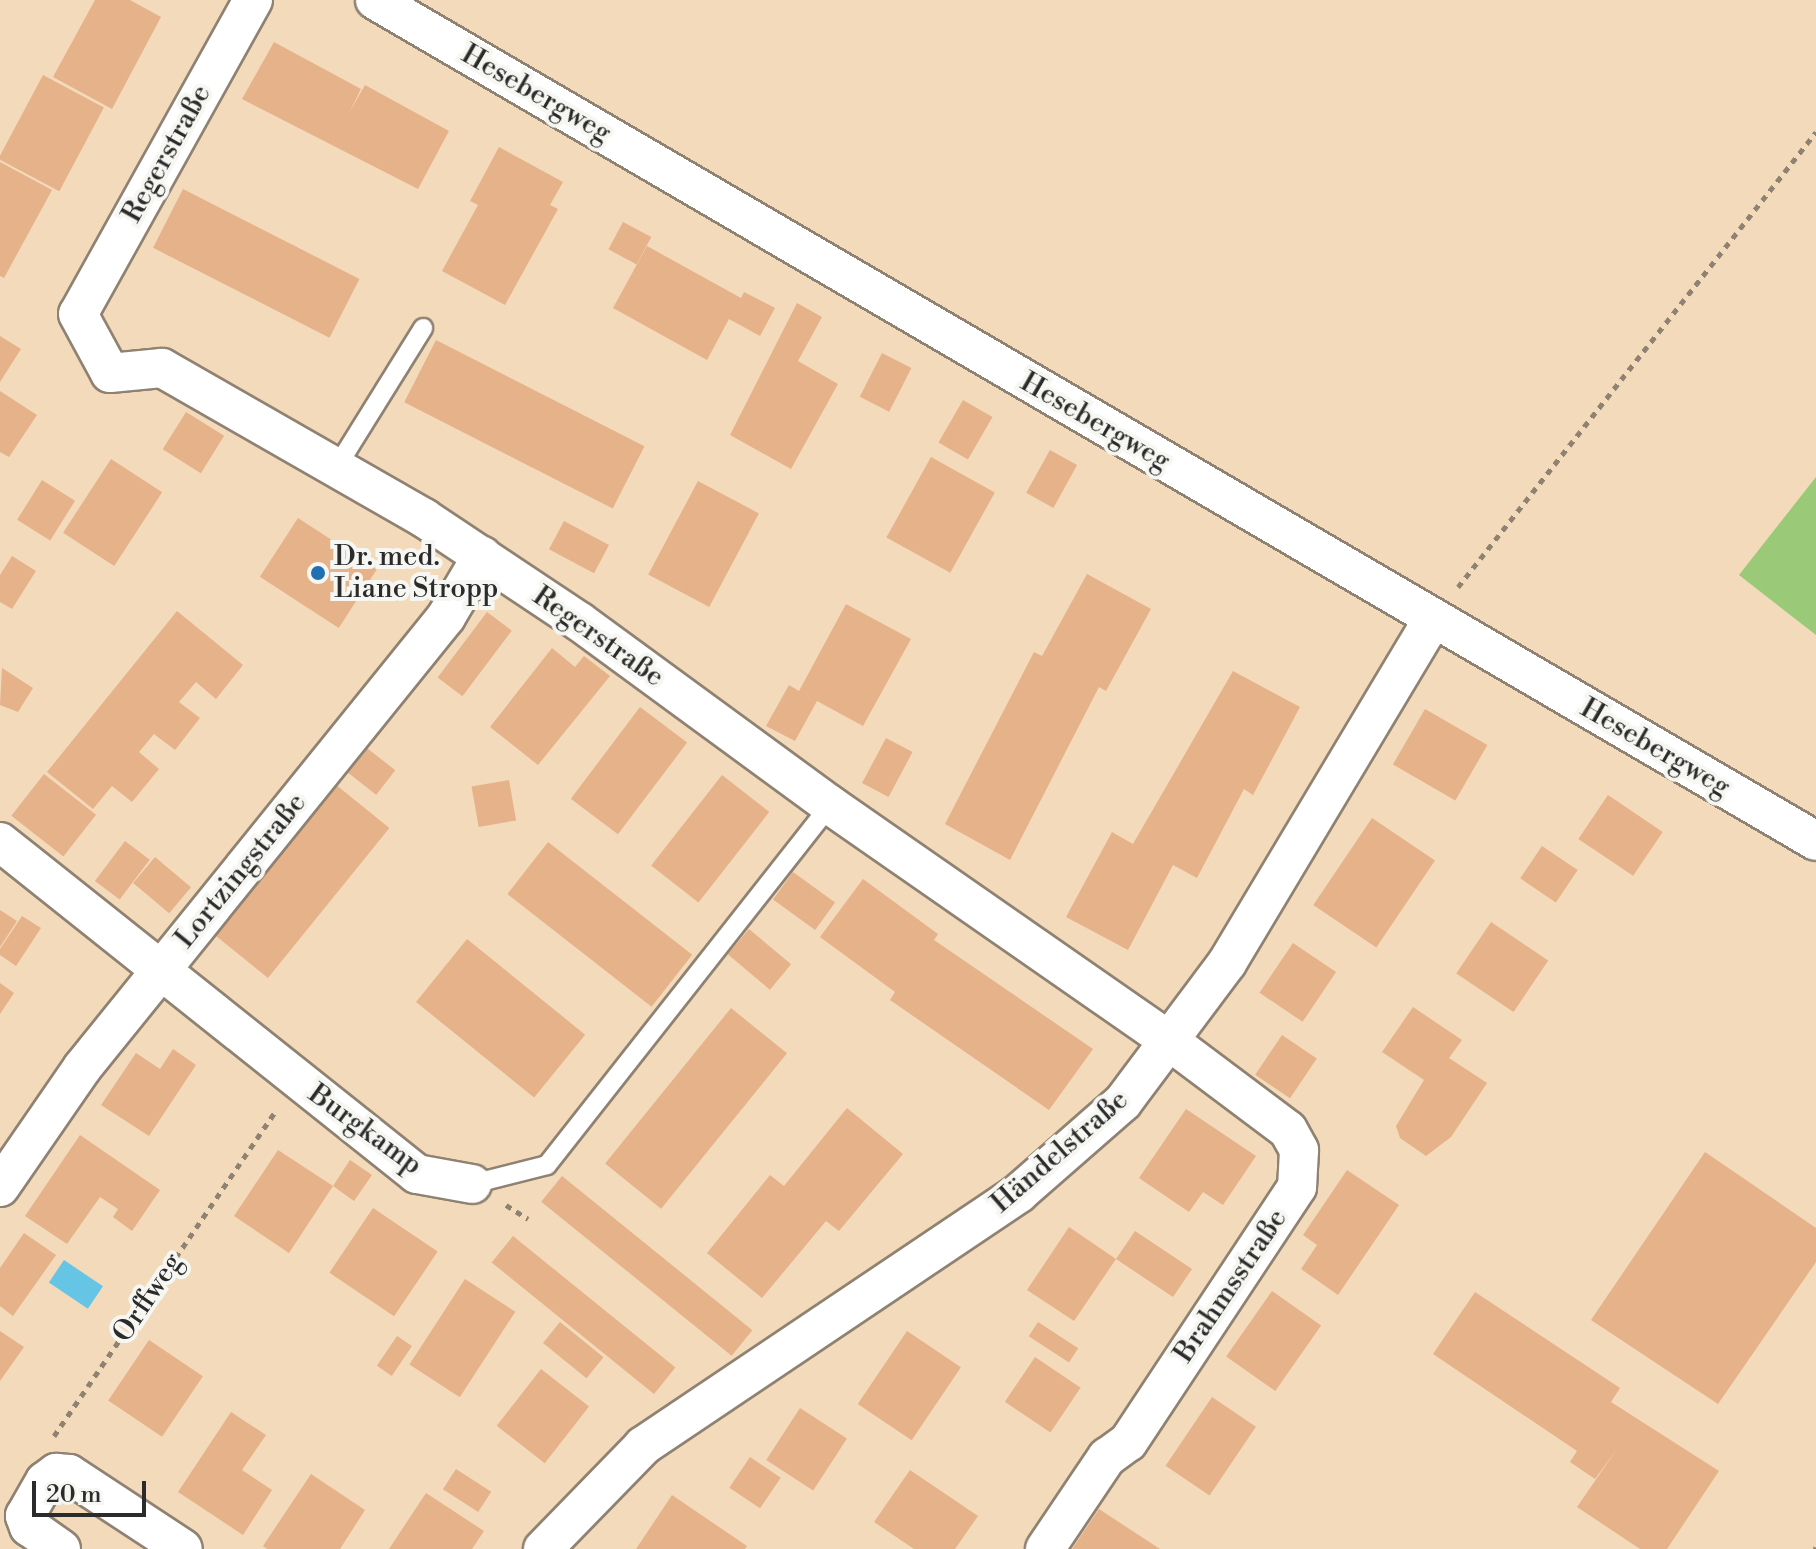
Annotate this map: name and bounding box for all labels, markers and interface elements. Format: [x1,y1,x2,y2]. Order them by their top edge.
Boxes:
street label: Hesebergweg [455,38,617,150]
street label: Regerstraße [115,79,219,229]
street label: Hesebergweg [1014,366,1176,478]
place label: Dr. med. Liane Stropp [334,540,498,606]
marker: Dr. med. Liane Stropp [309,564,327,582]
street label: Regerstraße [526,580,670,694]
street label: Hesebergweg [1574,692,1736,804]
street label: Lortzingstraße [168,787,314,955]
street label: Burgkamp [302,1078,428,1182]
street label: Händelstraße [985,1084,1135,1220]
street label: Brahmsstraße [1167,1203,1295,1369]
street label: Orffweg [106,1247,190,1349]
scale bar [36,1465,150,1515]
text: 20 m [46,1480,102,1510]

